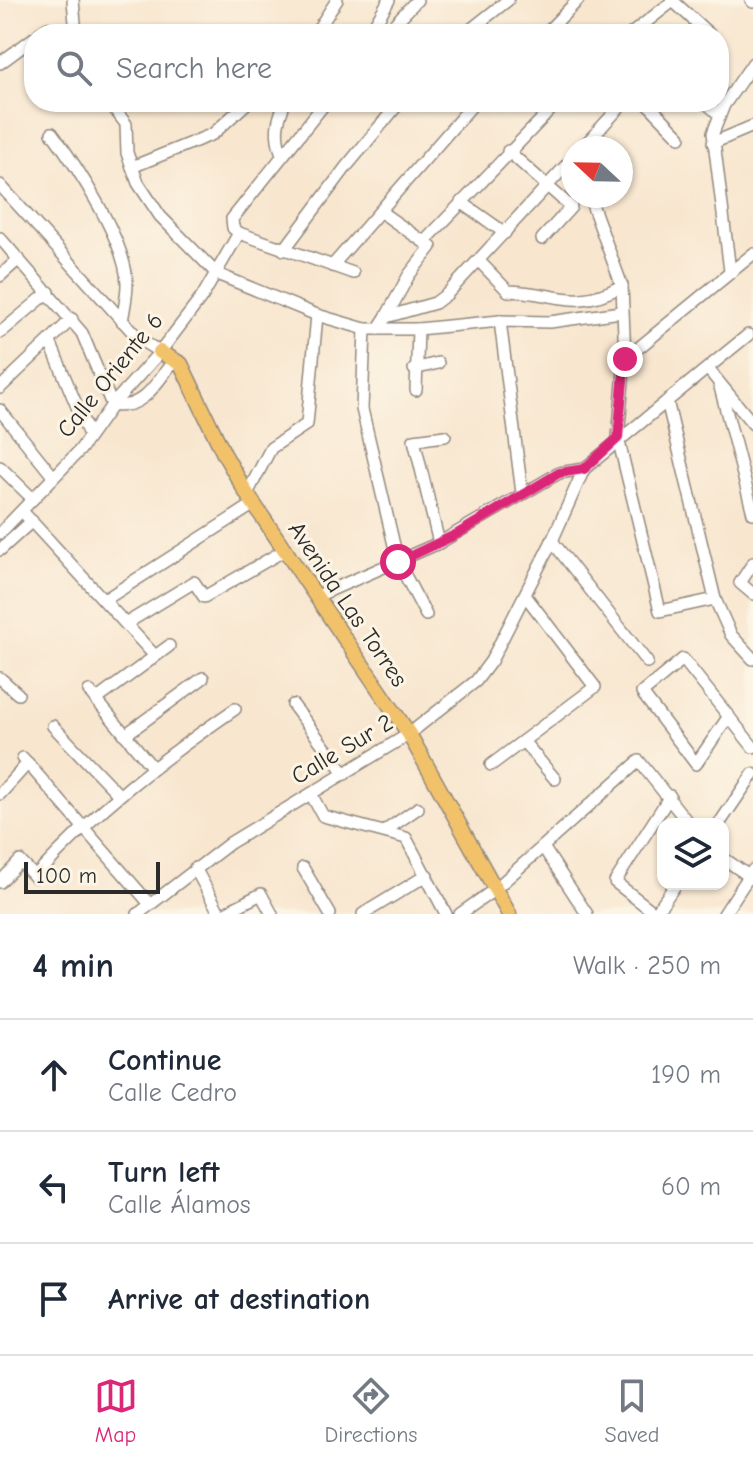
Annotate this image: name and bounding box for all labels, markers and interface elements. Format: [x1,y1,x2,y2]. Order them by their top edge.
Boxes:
search box [24,24,729,112]
icon: search [52,46,96,90]
text: Search here [116,51,272,86]
north arrow [561,136,633,208]
street label: Calle Oriente 6 [51,307,169,443]
route end [607,341,643,377]
street label: Avenida Las Torres [282,516,414,692]
route start [380,544,416,580]
street label: Calle Sur 2 [286,708,398,790]
map controls [657,818,729,890]
button: layers [657,818,729,890]
scale bar [24,858,160,894]
text: 100 m [36,863,97,889]
text: 4 min [32,946,114,986]
text: Walk · 250 m [573,951,721,981]
text: Continue [108,1043,222,1078]
icon: ahead [32,1053,76,1097]
text: 190 m [651,1060,721,1090]
text: Calle Cedro [108,1078,237,1108]
text: Turn left [108,1155,220,1190]
icon: left [32,1165,76,1209]
text: 60 m [661,1172,721,1202]
text: Calle Álamos [108,1190,251,1220]
icon: arrive [32,1277,76,1321]
text: Arrive at destination [108,1282,370,1317]
tab: Map [94,1374,138,1448]
tab: Directions [325,1374,418,1448]
tab: Saved [605,1374,659,1448]

